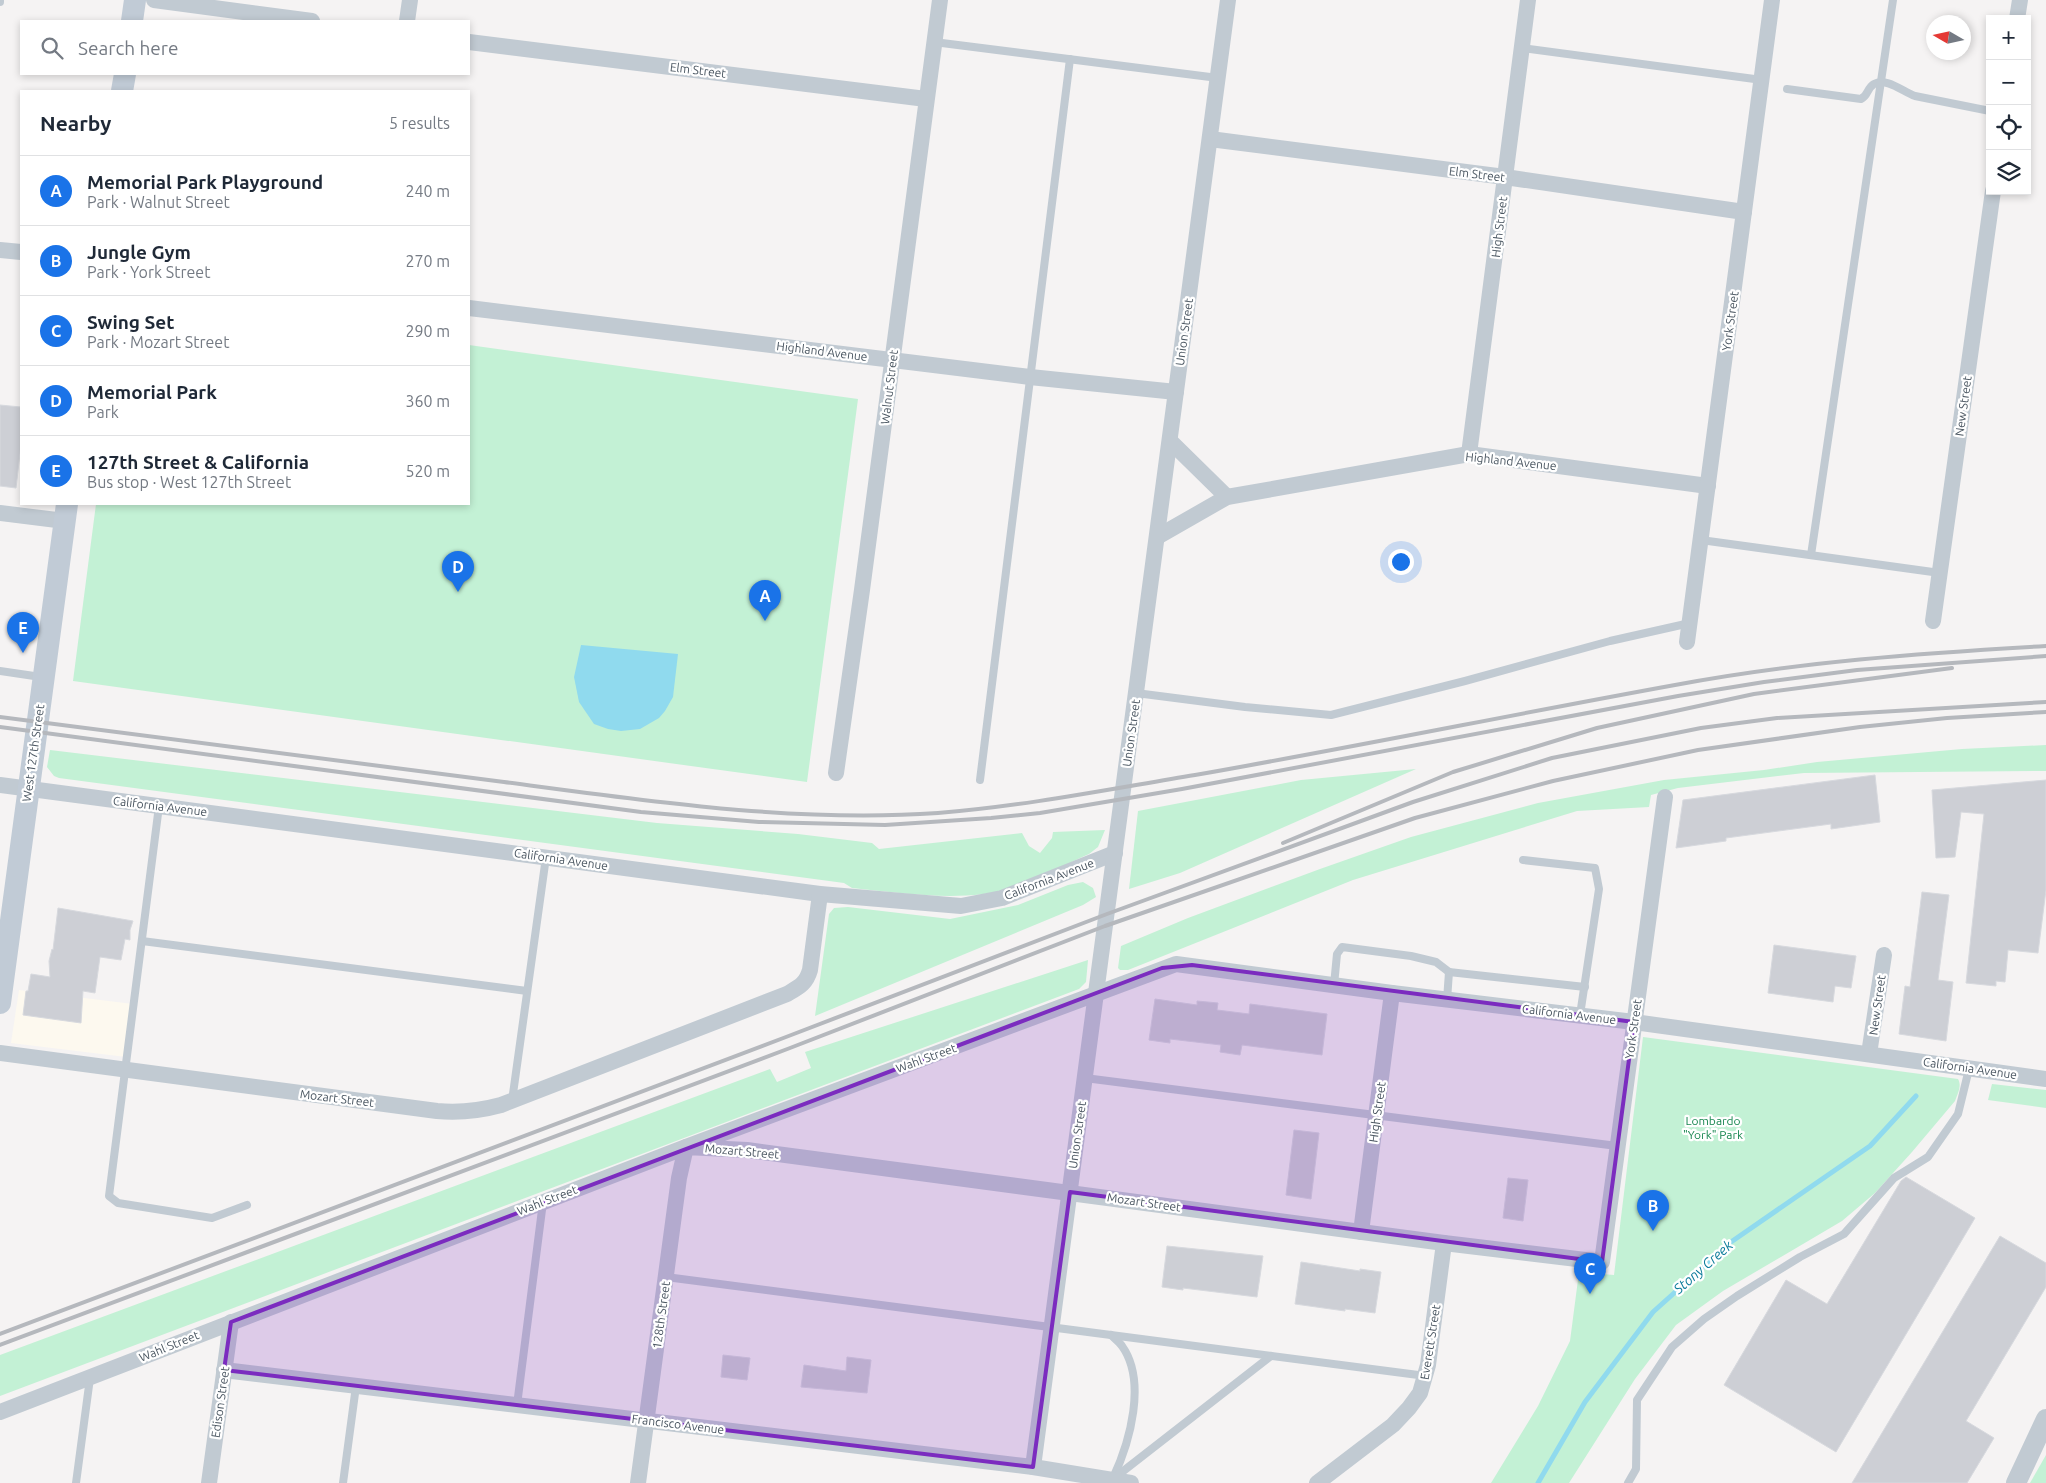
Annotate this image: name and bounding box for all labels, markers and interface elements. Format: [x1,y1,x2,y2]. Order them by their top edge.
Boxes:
north arrow [1926,15,1971,60]
map controls [1986,15,2031,195]
button: + [1986,15,2031,60]
search box [20,20,470,75]
icon: search [38,34,66,62]
text: Search here [78,37,178,59]
street label: Elm Street [669,60,727,80]
button: − [1986,60,2031,105]
button: locate [1986,105,2031,150]
text: Nearby [40,111,111,135]
text: 5 results [389,114,450,132]
button: layers [1986,150,2031,195]
street label: Elm Street [1448,164,1506,184]
text: Memorial Park Playground [87,171,323,193]
text: A [50,182,62,200]
text: 240 m [405,182,450,200]
text: Park · Walnut Street [87,193,230,211]
street label: High Street [1489,196,1509,258]
text: Jungle Gym [87,241,191,263]
text: B [51,252,61,270]
text: 270 m [405,252,450,270]
text: Park · York Street [87,263,210,281]
street label: York Street [1719,290,1741,352]
street label: Union Street [1173,297,1195,367]
text: Swing Set [87,311,174,333]
text: C [51,322,61,340]
text: 290 m [405,322,450,340]
text: Park · Mozart Street [87,333,229,351]
street label: Highland Avenue [776,339,868,363]
street label: Walnut Street [878,349,900,425]
street label: New Street [1952,375,1974,437]
text: Memorial Park [87,381,217,403]
text: D [50,392,62,410]
text: 360 m [405,392,450,410]
text: Park [87,403,119,421]
street label: Highland Avenue [1465,450,1557,472]
text: 127th Street & California [87,451,309,473]
text: E [51,462,61,480]
text: 520 m [405,462,450,480]
text: Bus stop · West 127th Street [87,473,291,491]
your location [1388,549,1414,575]
pin: D [442,551,474,592]
pin: A [749,580,781,621]
pin: E [7,612,39,653]
street label: Union Street [1120,698,1142,768]
street label: West 127th Street [20,703,46,803]
street label: California Avenue [112,794,208,818]
street label: California Avenue [513,846,609,872]
street label: California Avenue [1002,856,1096,902]
street label: New Street [1866,974,1888,1036]
street label: York Street [1622,998,1644,1060]
street label: California Avenue [1521,1002,1617,1026]
street label: Wahl Street [894,1041,958,1075]
street label: California Avenue [1922,1055,2018,1081]
street label: High Street [1366,1080,1388,1143]
street label: Mozart Street [299,1087,375,1109]
street label: Union Street [1066,1100,1088,1170]
park label: Lombardo "York" Park [1683,1114,1743,1141]
street label: Mozart Street [704,1141,780,1161]
street label: Wahl Street [515,1182,579,1217]
street label: Mozart Street [1106,1190,1182,1214]
pin: B [1637,1190,1669,1231]
water label: Stony Creek [1669,1236,1736,1298]
pin: C [1574,1253,1606,1294]
street label: 128th Street [650,1280,672,1350]
street label: Everett Street [1418,1303,1442,1380]
street label: Wahl Street [137,1328,201,1364]
street label: Edison Street [209,1365,231,1439]
street label: Francisco Avenue [631,1412,725,1436]

